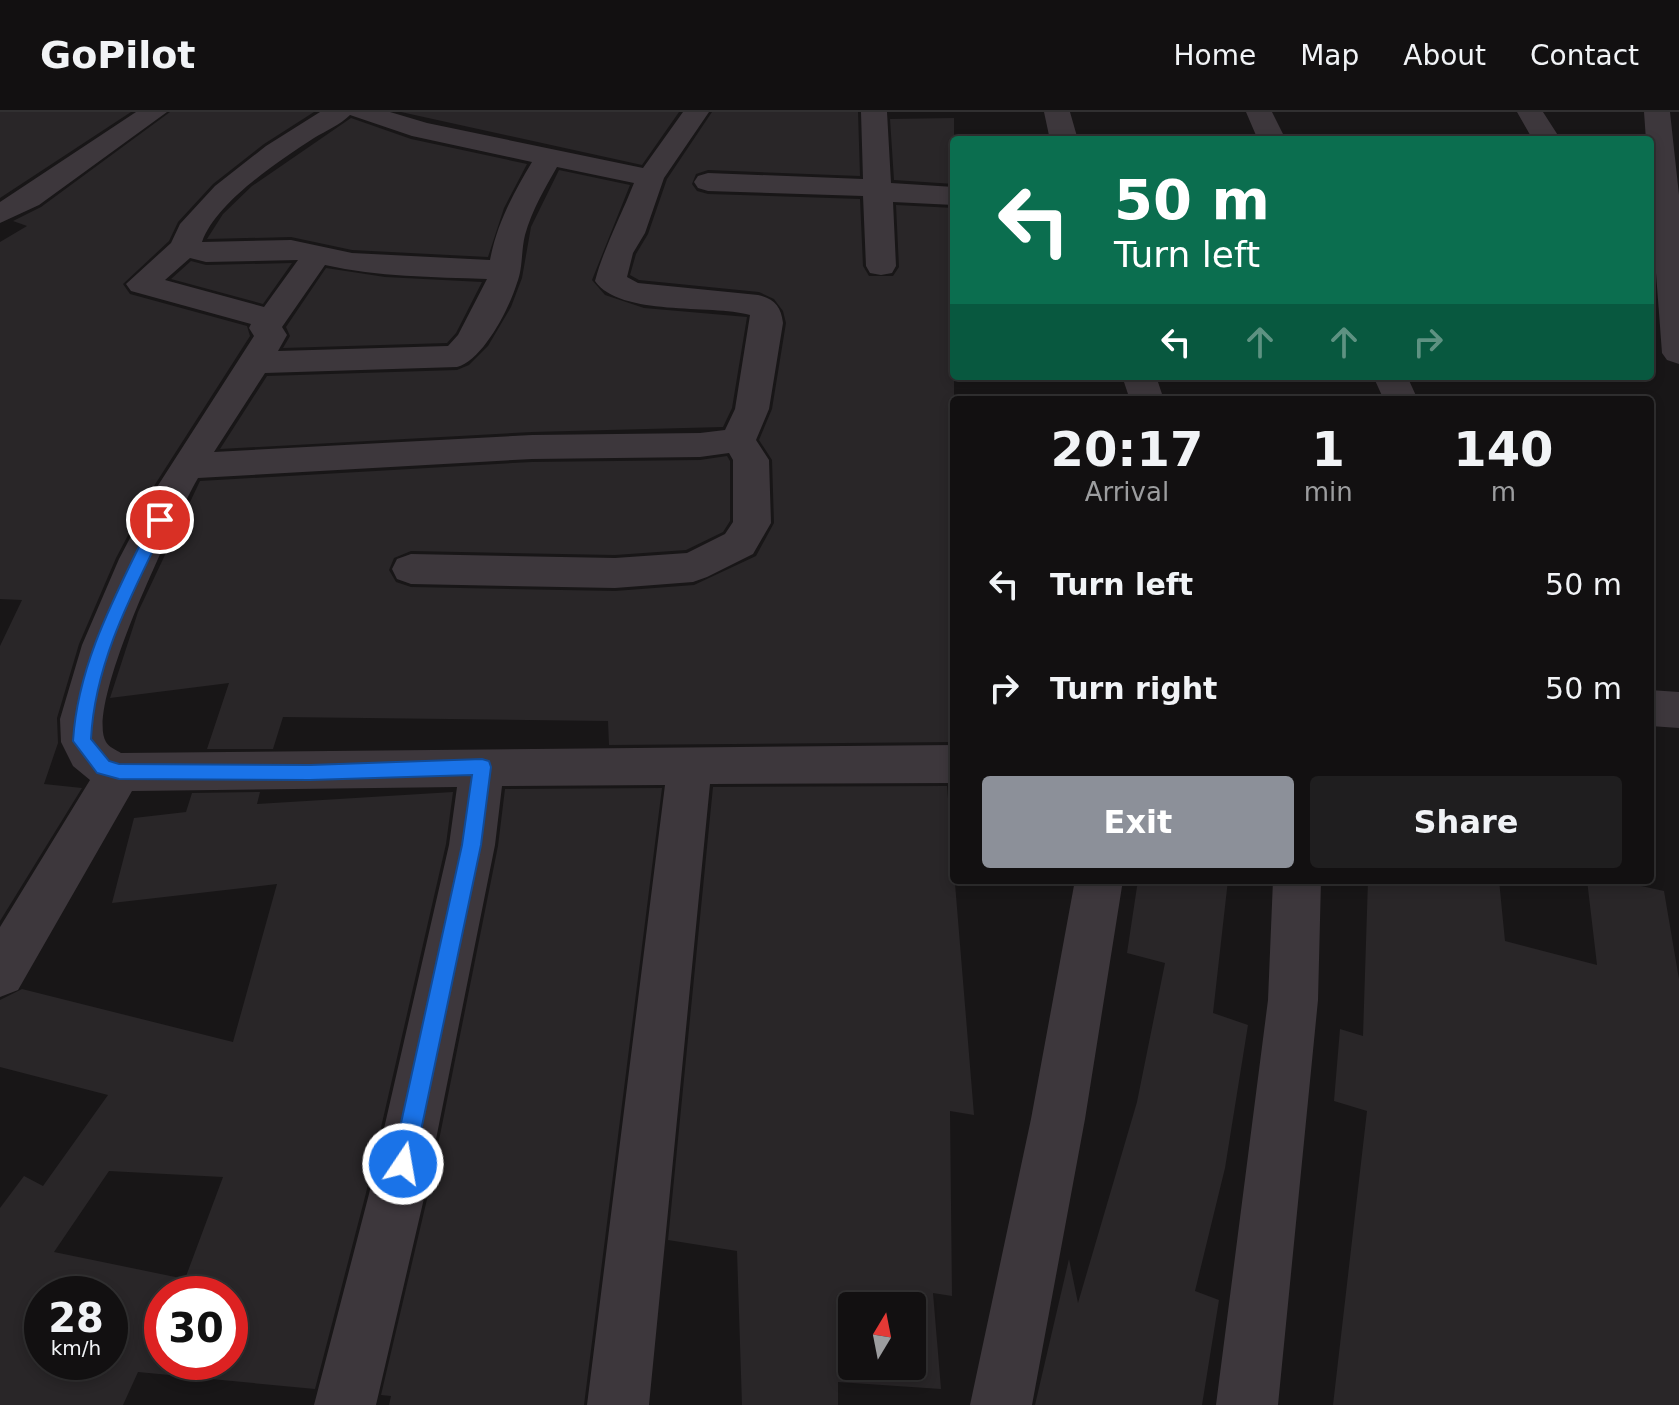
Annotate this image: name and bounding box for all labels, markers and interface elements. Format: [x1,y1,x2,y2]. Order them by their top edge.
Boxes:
text: GoPilot [40,33,195,77]
text: Home [1173,39,1256,72]
text: Map [1300,39,1359,72]
text: About [1403,39,1486,72]
text: Contact [1530,39,1639,72]
text: 50 m [1114,167,1270,232]
icon: left [982,168,1086,272]
text: Turn left [1114,234,1260,275]
icon: left [1154,320,1198,364]
icon: ahead [1238,320,1282,364]
icon: ahead [1322,320,1366,364]
icon: right [1406,320,1450,364]
text: 20:17 [1050,421,1203,477]
text: 1 [1312,421,1345,477]
text: 140 [1453,421,1553,477]
text: Arrival [1085,477,1169,507]
text: min [1304,477,1353,507]
text: m [1491,477,1516,507]
pin [126,486,194,554]
icon: arrive [138,498,182,542]
icon: left [982,562,1026,606]
text: Turn left [1050,567,1193,602]
text: 50 m [1545,567,1622,602]
icon: right [982,666,1026,710]
text: Turn right [1050,671,1217,706]
text: 50 m [1545,671,1622,706]
button: Exit [982,776,1294,868]
button: Share [1310,776,1622,868]
position arrow [361,1122,445,1206]
speed limit sign: 30 [144,1276,248,1380]
north arrow [838,1292,926,1380]
map controls [838,1292,926,1380]
text: 28 [48,1295,104,1341]
text: km/h [51,1336,101,1360]

